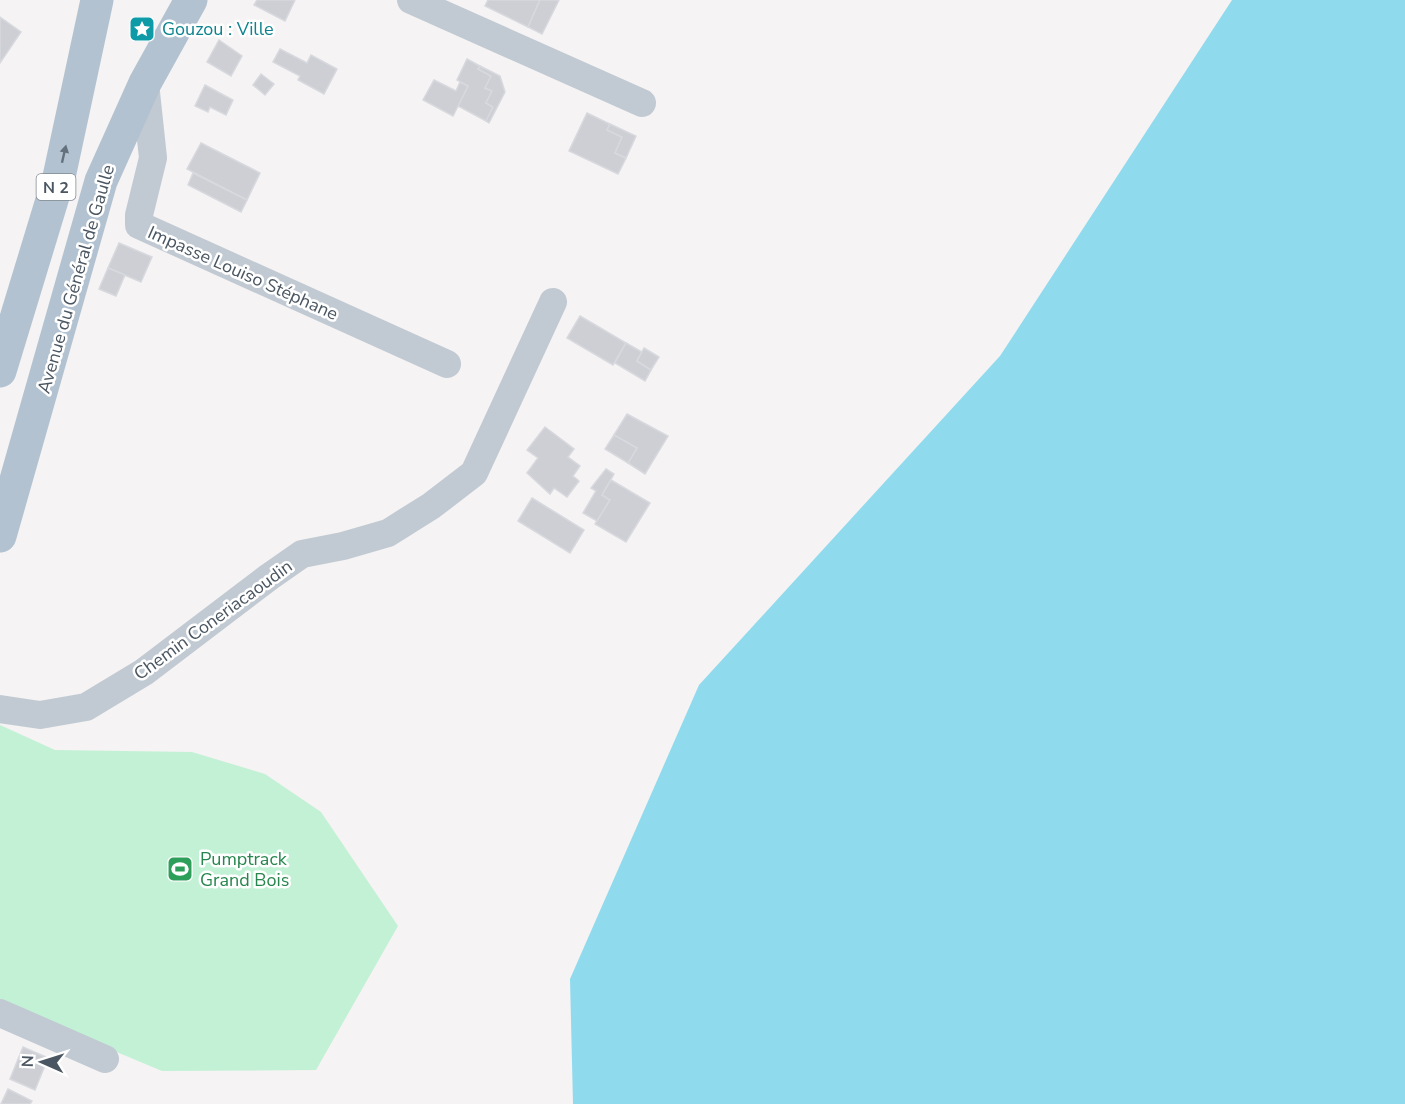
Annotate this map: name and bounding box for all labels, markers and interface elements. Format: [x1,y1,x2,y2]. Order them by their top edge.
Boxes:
place icon: Gouzou : Ville [127,14,157,44]
place label: Gouzou : Ville [162,17,274,41]
one-way arrow [59,145,69,163]
street label: Avenue du Général de Gaulle [32,162,120,396]
road number: N 2 [36,174,76,200]
street label: Impasse Louiso Stéphane [144,220,342,326]
street label: Chemin Coneriacaoudin [129,554,297,686]
place label: Pumptrack Grand Bois [200,847,289,892]
sports icon: Pumptrack Grand Bois [165,854,195,884]
north arrow [12,1032,72,1092]
text: N [17,1055,39,1068]

